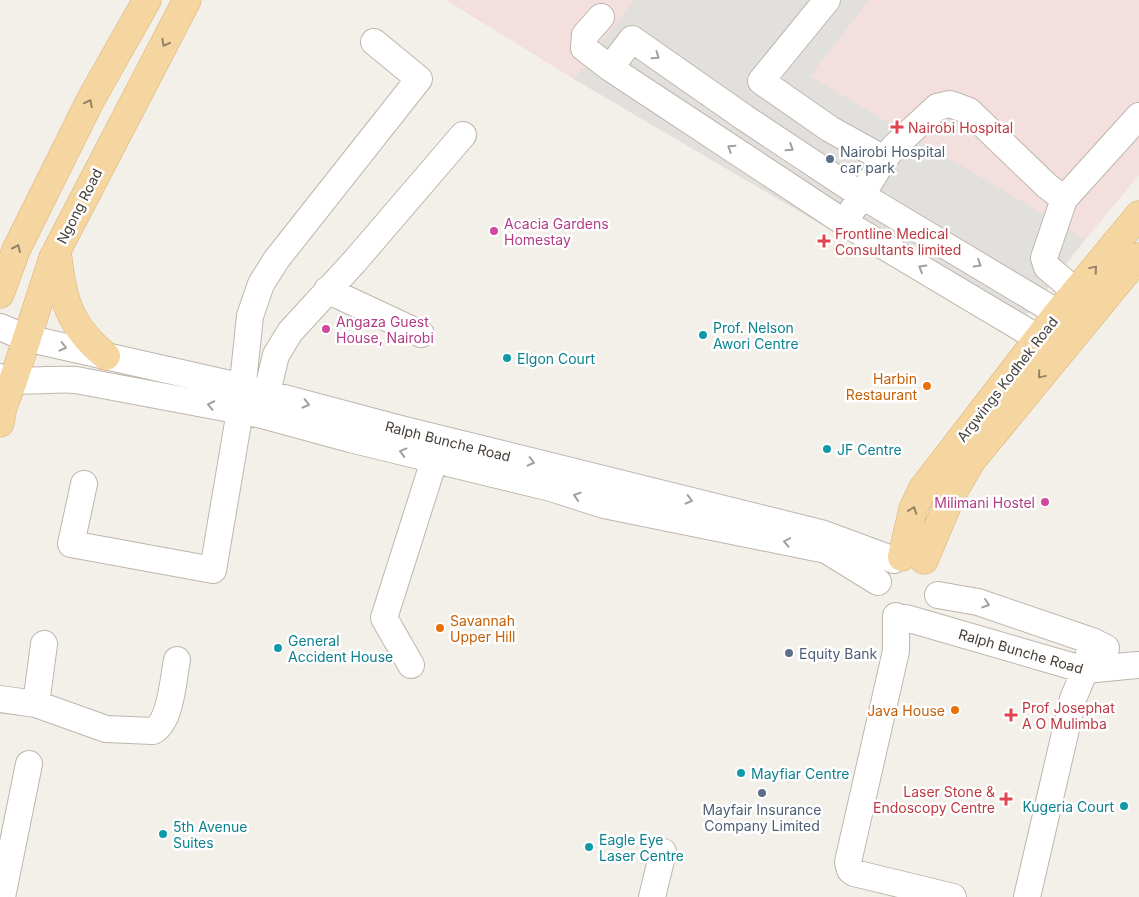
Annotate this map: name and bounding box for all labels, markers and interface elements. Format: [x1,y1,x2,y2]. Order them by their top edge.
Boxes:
one-way arrow [161,38,171,47]
one-way arrow [650,50,660,59]
one-way arrow [83,99,93,108]
place label: Nairobi Hospital [908,119,1013,136]
marker: Nairobi Hospital [890,120,904,134]
one-way arrow [784,142,794,151]
place label: Nairobi Hospital car park [840,143,945,176]
one-way arrow [728,145,737,154]
marker: Nairobi Hospital car park [824,153,836,165]
street label: Ngong Road [53,166,105,246]
place label: Acacia Gardens Homestay [504,215,609,248]
marker: Acacia Gardens Homestay [488,225,500,237]
place label: Frontline Medical Consultants limited [835,225,961,258]
marker: Frontline Medical Consultants limited [817,234,831,248]
one-way arrow [10,244,21,253]
one-way arrow [973,258,982,268]
one-way arrow [918,264,927,274]
one-way arrow [1089,265,1098,274]
place label: Angaza Guest House, Nairobi [336,313,434,346]
street label: Argwings Kodhek Road [953,313,1061,445]
place label: Prof. Nelson Awori Centre [713,319,799,352]
marker: Angaza Guest House, Nairobi [320,323,332,335]
marker: Prof. Nelson Awori Centre [697,329,709,341]
one-way arrow [58,342,66,352]
place label: Elgon Court [517,350,595,367]
marker: Elgon Court [501,352,513,364]
place label: Harbin Restaurant [846,370,917,403]
one-way arrow [1038,370,1047,379]
marker: Harbin Restaurant [921,380,933,392]
one-way arrow [302,398,310,408]
one-way arrow [206,401,215,411]
street label: Ralph Bunche Road [383,417,513,465]
place label: JF Centre [837,441,902,458]
marker: JF Centre [821,443,833,455]
one-way arrow [399,447,407,457]
one-way arrow [527,456,536,467]
one-way arrow [573,492,582,502]
one-way arrow [685,494,694,505]
place label: Milimani Hostel [934,494,1035,511]
marker: Milimani Hostel [1039,496,1051,508]
one-way arrow [908,506,918,515]
one-way arrow [782,538,791,548]
one-way arrow [981,598,990,608]
place label: Savannah Upper Hill [450,612,516,645]
marker: Savannah Upper Hill [434,622,446,634]
street label: Ralph Bunche Road [957,625,1085,677]
place label: General Accident House [288,632,393,665]
marker: General Accident House [272,642,284,654]
place label: Equity Bank [799,645,878,662]
marker: Equity Bank [783,647,795,659]
place label: Prof Josephat A O Mulimba [1022,699,1115,732]
place label: Java House [867,702,945,719]
marker: Java House [949,704,961,716]
marker: Prof Josephat A O Mulimba [1004,708,1018,722]
place label: Mayfiar Centre [751,765,849,782]
marker: Mayfiar Centre [735,767,747,779]
place label: Laser Stone & Endoscopy Centre [873,783,995,816]
marker: Mayfair Insurance Company Limited [756,787,768,799]
marker: Laser Stone & Endoscopy Centre [999,792,1013,806]
place label: Kugeria Court [1022,798,1114,815]
marker: Kugeria Court [1118,800,1130,812]
place label: Mayfair Insurance Company Limited [702,801,822,834]
place label: 5th Avenue Suites [173,818,247,851]
marker: 5th Avenue Suites [157,828,169,840]
place label: Eagle Eye Laser Centre [599,831,684,864]
marker: Eagle Eye Laser Centre [583,841,595,853]

